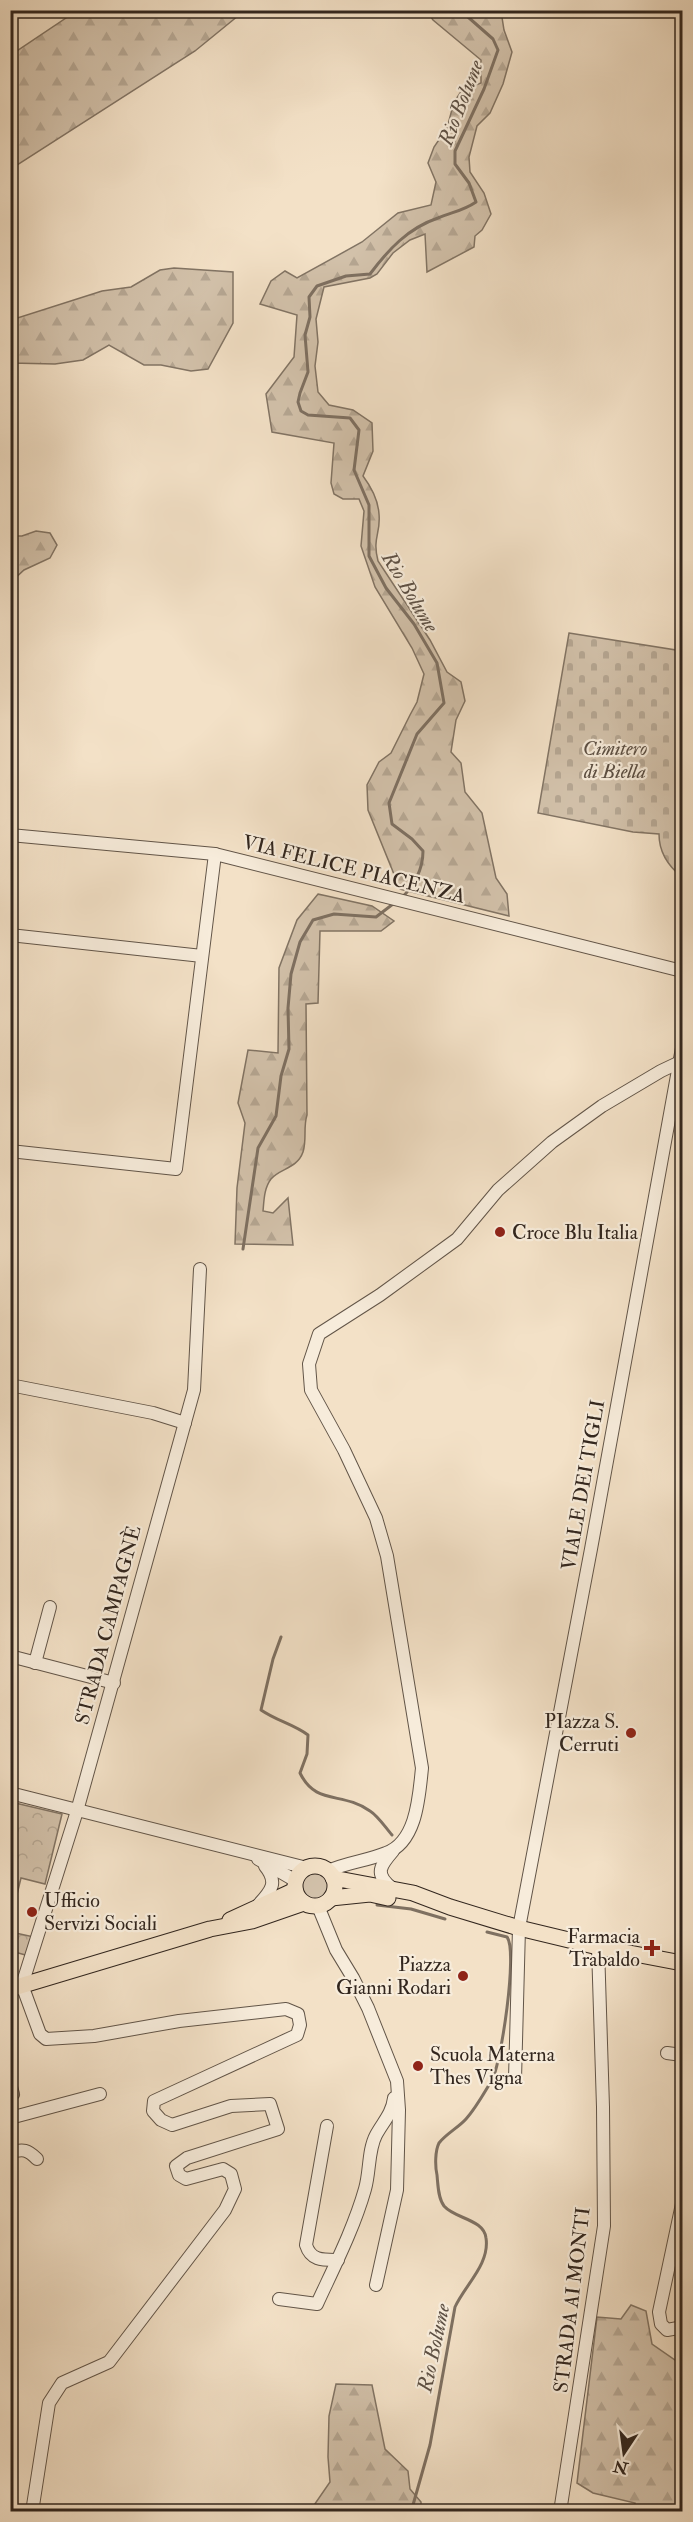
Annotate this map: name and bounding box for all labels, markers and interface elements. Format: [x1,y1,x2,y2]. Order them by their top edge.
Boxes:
water label: Rio Bolume [432,55,490,151]
water label: Rio Bolume [375,546,445,638]
park label: Cimitero di Biella [583,736,647,784]
street label: VIA FELICE PIACENZA [240,829,468,909]
place label: Croce Blu Italia [512,1220,639,1245]
marker: Croce Blu Italia [493,1225,507,1239]
street label: VIALE DEI TIGLI [556,1398,610,1572]
street label: STRADA CAMPAGNÈ [68,1522,147,1727]
place label: PIazza S. Cerruti [544,1709,619,1757]
marker: PIazza S. Cerruti [624,1726,638,1740]
place label: Ufficio Servizi Sociali [44,1888,157,1936]
marker: Ufficio Servizi Sociali [25,1905,39,1919]
place label: Farmacia Trabaldo [567,1924,641,1972]
marker: Farmacia Trabaldo [645,1941,659,1955]
place label: Piazza Gianni Rodari [336,1952,452,2000]
marker: Piazza Gianni Rodari [456,1969,470,1983]
place label: Scuola Materna Thes Vigna [430,2042,556,2090]
marker: Scuola Materna Thes Vigna [411,2059,425,2073]
street label: STRADA AI MONTI [548,2206,596,2394]
water label: Rio Bolume [411,2300,457,2396]
north arrow [594,2423,654,2483]
text: N [611,2455,631,2478]

